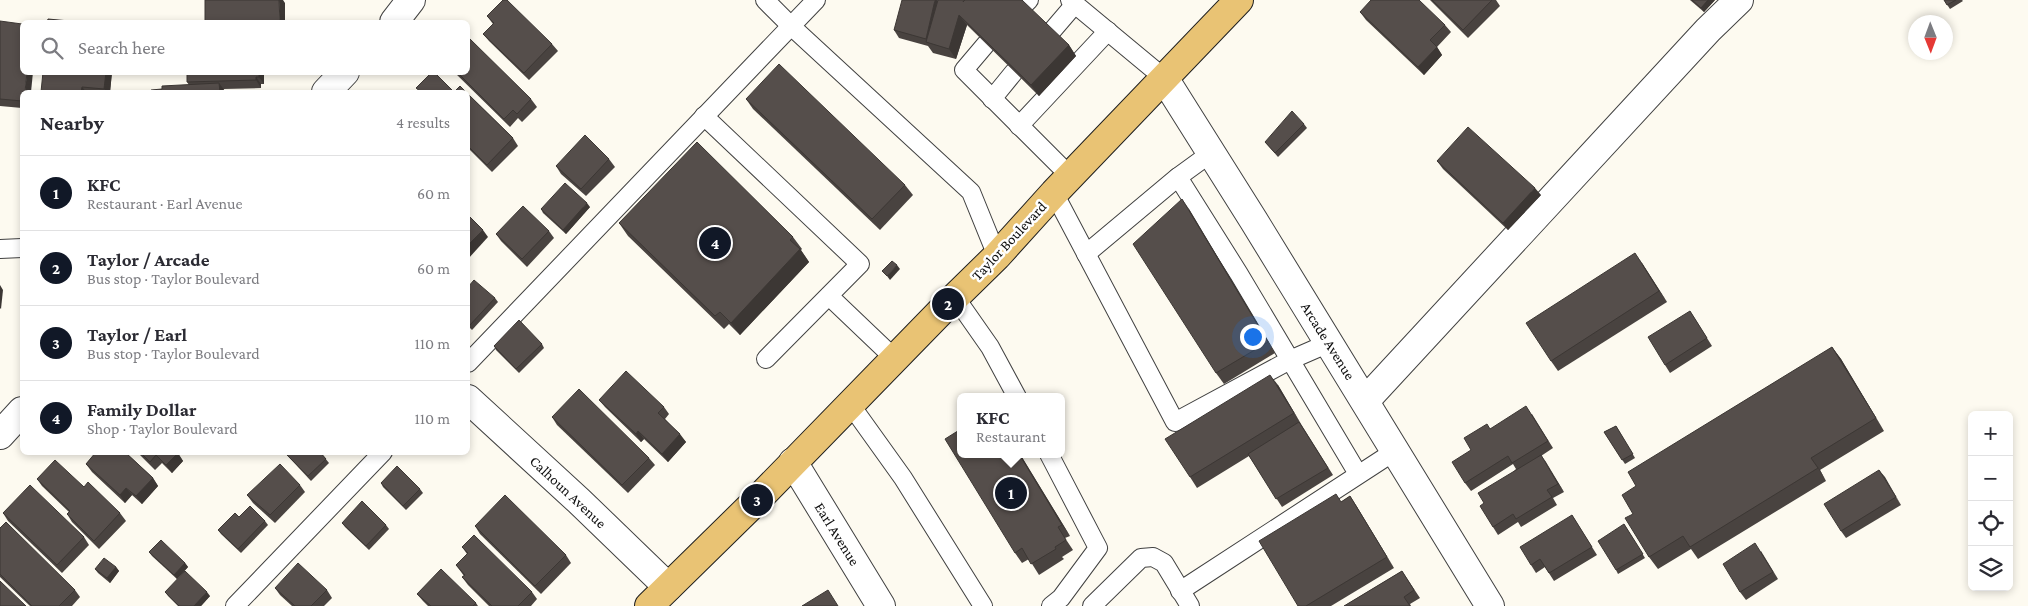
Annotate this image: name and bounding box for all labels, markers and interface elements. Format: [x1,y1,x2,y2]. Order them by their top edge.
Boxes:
north arrow [1908,15,1953,60]
search box [20,20,470,75]
icon: search [38,34,66,62]
text: Search here [78,37,165,58]
text: Nearby [40,111,104,135]
text: 4 results [396,114,450,131]
text: KFC [87,174,120,195]
text: 1 [53,185,59,202]
text: 60 m [417,185,450,202]
text: Restaurant · Earl Avenue [87,195,243,212]
street label: Taylor Boulevard [968,198,1050,284]
pin: 4 [699,224,731,262]
text: Taylor / Arcade [87,249,210,270]
text: 2 [52,260,60,277]
text: 60 m [417,260,450,277]
text: Bus stop · Taylor Boulevard [87,270,260,287]
pin: 2 [932,285,964,323]
street label: Arcade Avenue [1298,299,1358,383]
text: Taylor / Earl [87,324,187,345]
your location [1240,324,1266,350]
text: 3 [52,335,60,352]
text: 110 m [414,335,450,352]
text: Bus stop · Taylor Boulevard [87,345,260,362]
popup [957,393,1065,458]
text: Family Dollar [87,399,197,420]
text: KFC [976,407,1010,428]
text: 4 [52,410,60,427]
text: 110 m [414,410,450,427]
map controls [1968,411,2013,591]
button: + [1968,411,2013,456]
text: Shop · Taylor Boulevard [87,420,238,437]
text: Restaurant [976,428,1046,445]
street label: Calhoun Avenue [527,453,610,532]
button: − [1968,456,2013,501]
pin: 1 [995,474,1027,512]
pin: 3 [741,481,773,519]
street label: Earl Avenue [811,500,863,569]
button: locate [1968,501,2013,546]
button: layers [1968,546,2013,591]

